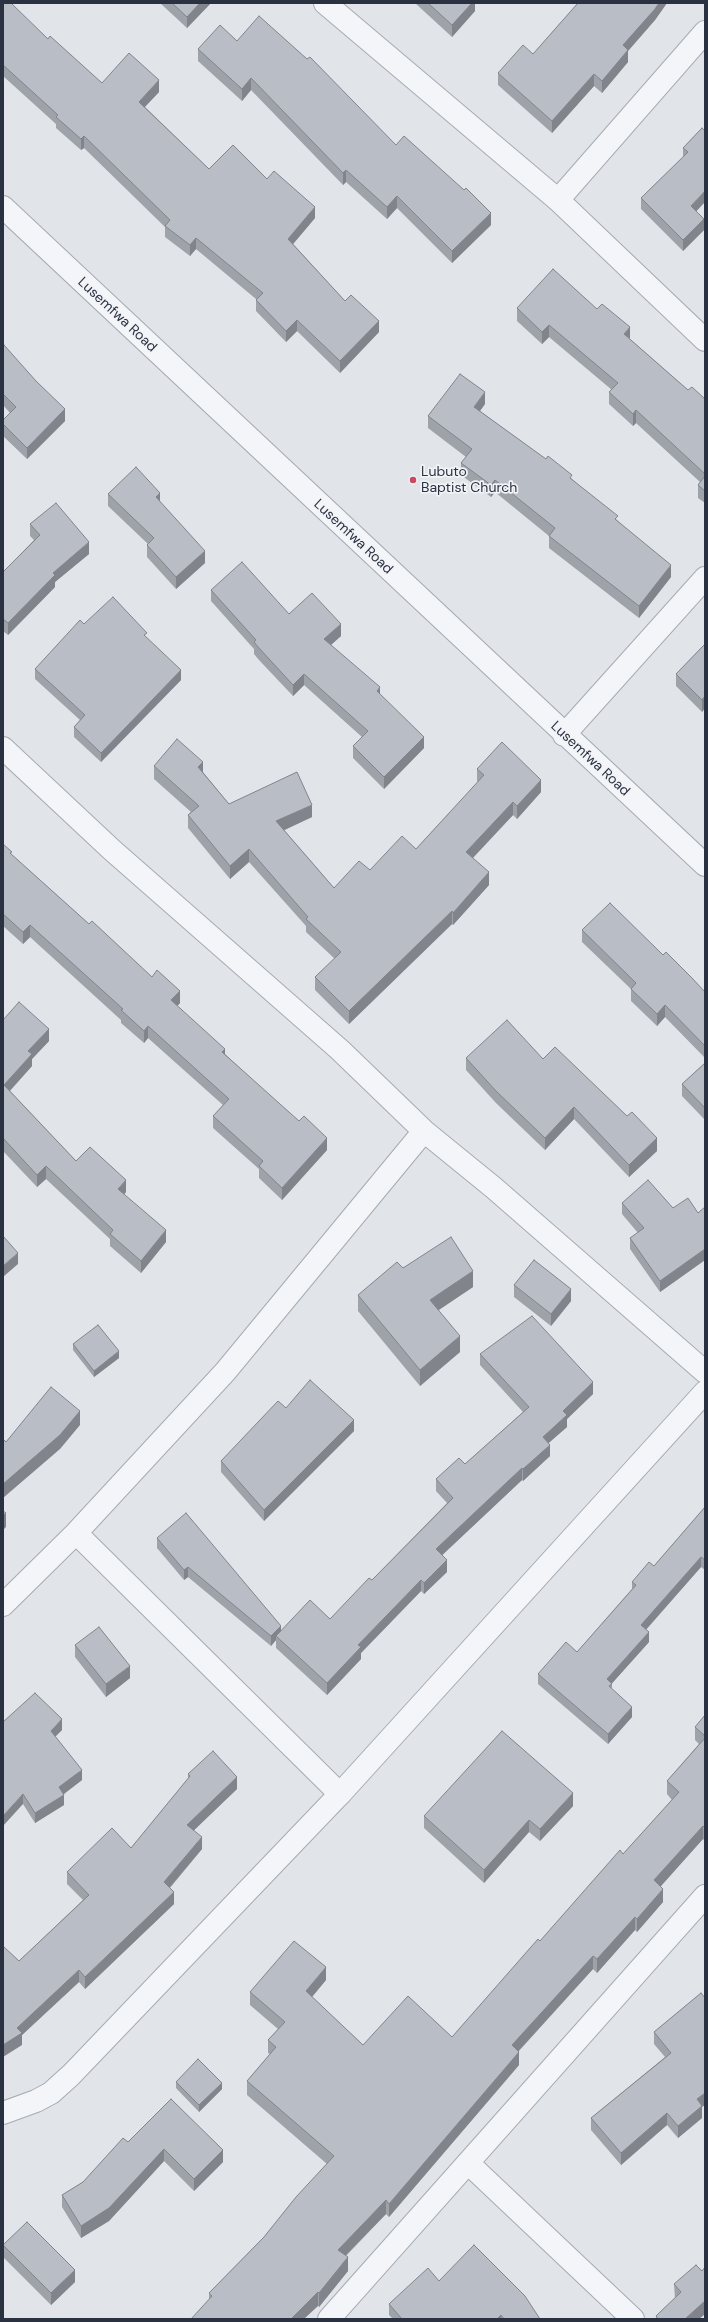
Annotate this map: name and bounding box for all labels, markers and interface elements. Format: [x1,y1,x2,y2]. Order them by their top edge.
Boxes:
street label: Lusemfwa Road [74,274,160,356]
place label: Lubuto Baptist Church [421,464,517,496]
marker: Lubuto Baptist Church [408,475,418,485]
street label: Lusemfwa Road [310,496,396,578]
street label: Lusemfwa Road [547,718,633,800]

